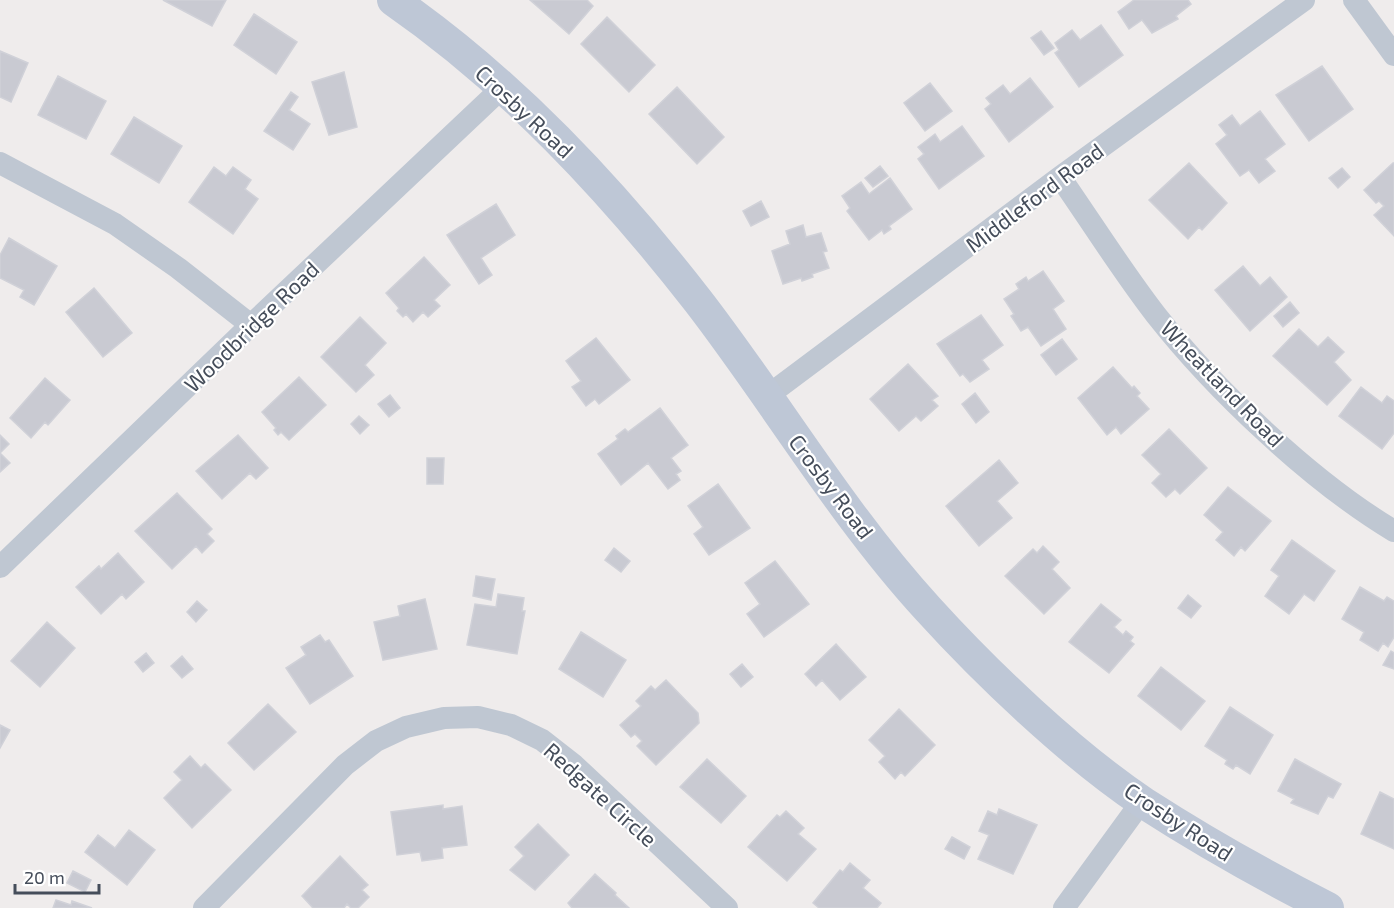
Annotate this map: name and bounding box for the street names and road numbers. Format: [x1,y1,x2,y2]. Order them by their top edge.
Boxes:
street label: Crosby Road [471,59,579,163]
street label: Middleford Road [960,137,1108,257]
street label: Woodbridge Road [178,255,324,397]
street label: Wheatland Road [1156,314,1290,452]
street label: Crosby Road [784,429,880,543]
street label: Redgate Circle [539,737,663,851]
street label: Crosby Road [1120,776,1238,866]

